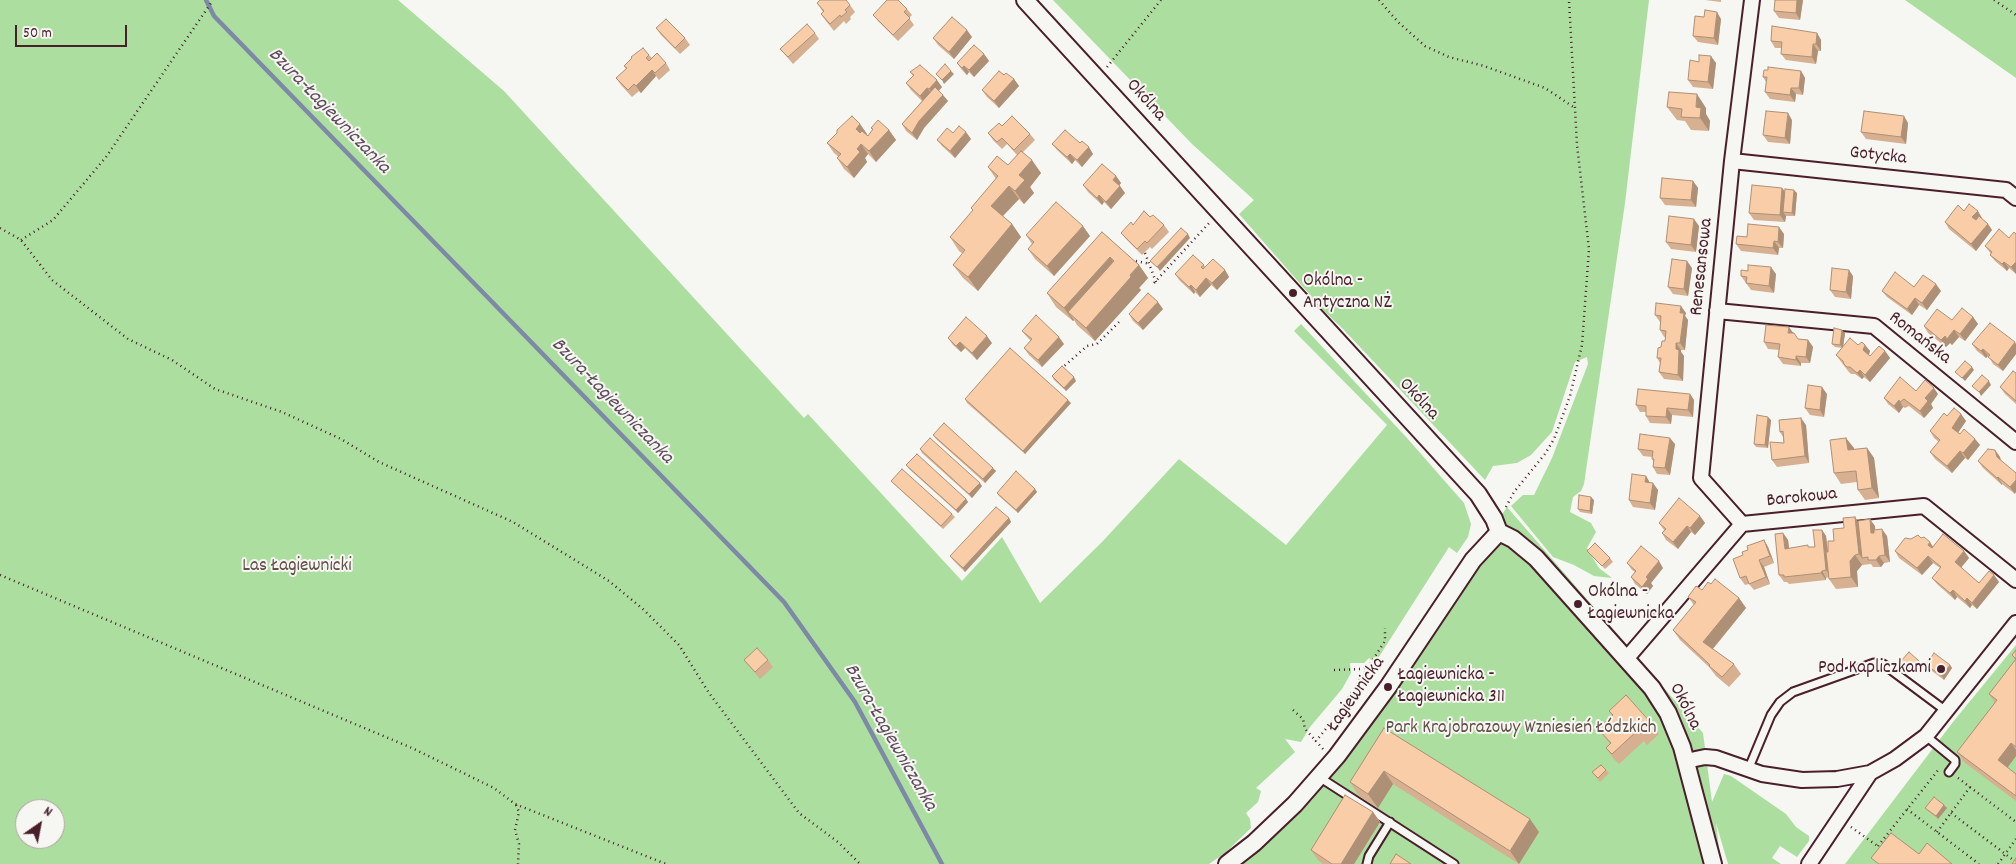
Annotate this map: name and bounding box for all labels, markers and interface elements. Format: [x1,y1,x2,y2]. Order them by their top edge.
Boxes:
scale bar [18,15,130,47]
text: 50 m [23,23,52,45]
water label: Bzura-Łagiewniczanka [262,44,394,180]
street label: Okólna [1120,75,1170,127]
street label: Gotycka [1848,143,1908,171]
street label: Renesansowa [1687,217,1719,317]
place label: Okólna - Antyczna NŻ [1303,271,1392,315]
marker: Okólna - Antyczna NŻ [1287,287,1299,299]
street label: Romańska [1883,307,1955,371]
water label: Bzura-Łagiewniczanka [545,334,677,470]
street label: Okólna [1393,374,1443,426]
street label: Barokowa [1766,484,1838,514]
park label: Las Łagiewnicki [242,556,352,578]
place label: Okólna - Łagiewnicka [1588,582,1674,626]
marker: Okólna - Łagiewnicka [1572,598,1584,610]
street label: Łagiewnicka [1323,653,1391,737]
place label: Pod Kapliczkami [1818,658,1931,680]
water label: Bzura-Łagiewniczanka [837,660,941,816]
marker: Pod Kapliczkami [1935,663,1947,675]
place label: Łagiewnicka - Łagiewnicka 311 [1398,665,1505,709]
street label: Okólna [1663,680,1705,734]
marker: Łagiewnicka - Łagiewnicka 311 [1382,681,1394,693]
park label: Park Krajobrazowy Wzniesień Łódzkich [1386,718,1656,740]
north arrow [15,799,65,849]
text: N [39,802,56,823]

